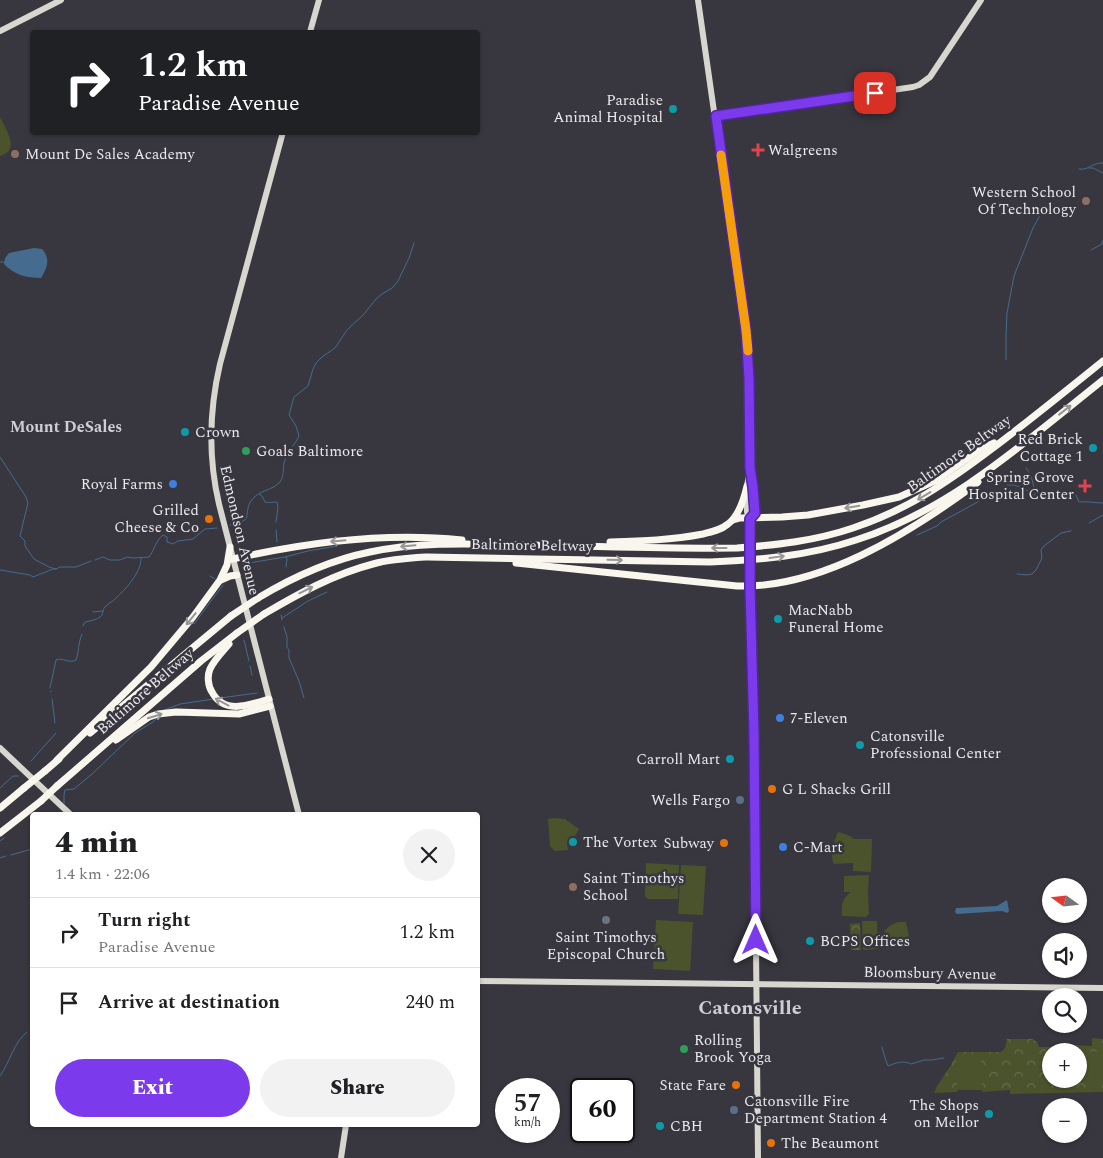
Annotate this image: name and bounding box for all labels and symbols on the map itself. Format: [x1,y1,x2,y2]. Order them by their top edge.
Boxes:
pin [854,72,896,114]
place label: Paradise Animal Hospital [553,89,663,129]
marker: Paradise Animal Hospital [667,103,679,115]
place label: Walgreens [768,139,838,162]
place label: Mount De Sales Academy [25,143,196,166]
marker: Walgreens [752,144,764,156]
marker: Mount De Sales Academy [9,148,21,160]
place label: Western School Of Technology [972,181,1077,221]
marker: Western School Of Technology [1080,195,1092,207]
one-way arrow [1058,405,1072,415]
street label: Baltimore Beltway [903,408,1017,498]
district label: Mount DeSales [10,415,122,439]
place label: Crown [195,421,240,444]
marker: Crown [179,426,191,438]
place label: Red Brick Cottage 1 [1018,428,1083,468]
place label: Goals Baltimore [256,440,363,463]
marker: Red Brick Cottage 1 [1087,442,1099,454]
marker: Goals Baltimore [240,445,252,457]
street label: Edmondson Avenue [213,463,266,597]
place label: Spring Grove Hospital Center [968,466,1074,506]
place label: Royal Farms [81,473,163,496]
marker: Royal Farms [167,478,179,490]
marker: Spring Grove Hospital Center [1078,479,1092,493]
one-way arrow [918,491,932,501]
place label: Grilled Cheese & Co [114,499,199,539]
one-way arrow [844,503,860,513]
marker: Grilled Cheese & Co [203,513,215,525]
street label: Baltimore Beltway [471,533,594,558]
one-way arrow [331,536,347,546]
one-way arrow [400,541,416,551]
one-way arrow [711,543,727,553]
one-way arrow [769,552,785,562]
one-way arrow [606,555,622,565]
one-way arrow [299,585,314,595]
place label: MacNabb Funeral Home [788,599,883,639]
one-way arrow [185,613,196,626]
marker: MacNabb Funeral Home [772,613,784,625]
street label: Baltimore Beltway [92,642,200,740]
one-way arrow [215,697,230,707]
place label: 7-Eleven [790,707,848,730]
one-way arrow [147,711,163,720]
marker: 7-Eleven [774,712,786,724]
place label: Catonsville Professional Center [870,725,1001,765]
marker: Catonsville Professional Center [854,739,866,751]
place label: Carroll Mart [636,748,720,771]
marker: Carroll Mart [724,753,736,765]
place label: G L Shacks Grill [782,778,891,801]
marker: G L Shacks Grill [766,783,778,795]
place label: Wells Fargo [651,789,730,812]
marker: Wells Fargo [734,794,746,806]
place label: The Vortex [583,831,658,854]
place label: Subway [663,832,715,855]
marker: The Vortex [567,836,579,848]
place label: C-Mart [793,836,843,859]
marker: Subway [718,837,730,849]
marker: C-Mart [777,841,789,853]
place label: Saint Timothys School [583,867,684,907]
north arrow [1042,878,1088,922]
marker: Saint Timothys School [567,881,579,893]
position arrow [729,913,781,965]
marker: Saint Timothys Episcopal Church [600,914,612,926]
place label: Saint Timothys Episcopal Church [547,926,666,966]
place label: BCPS Offices [820,930,910,953]
marker: BCPS Offices [804,935,816,947]
street label: Bloomsbury Avenue [863,961,997,986]
district label: Catonsville [698,993,802,1023]
place label: Rolling Brook Yoga [694,1029,772,1069]
marker: Rolling Brook Yoga [678,1043,690,1055]
place label: State Fare [659,1074,726,1097]
speed limit sign: 60 [570,1078,635,1143]
marker: State Fare [730,1079,742,1091]
place label: Catonsville Fire Department Station 4 [744,1090,888,1130]
place label: The Shops on Mellor [909,1094,979,1134]
marker: Catonsville Fire Department Station 4 [728,1104,740,1116]
marker: The Shops on Mellor [983,1108,995,1120]
place label: CBH [670,1115,703,1138]
marker: CBH [654,1120,666,1132]
place label: The Beaumont [781,1132,879,1155]
marker: The Beaumont [765,1137,777,1149]

